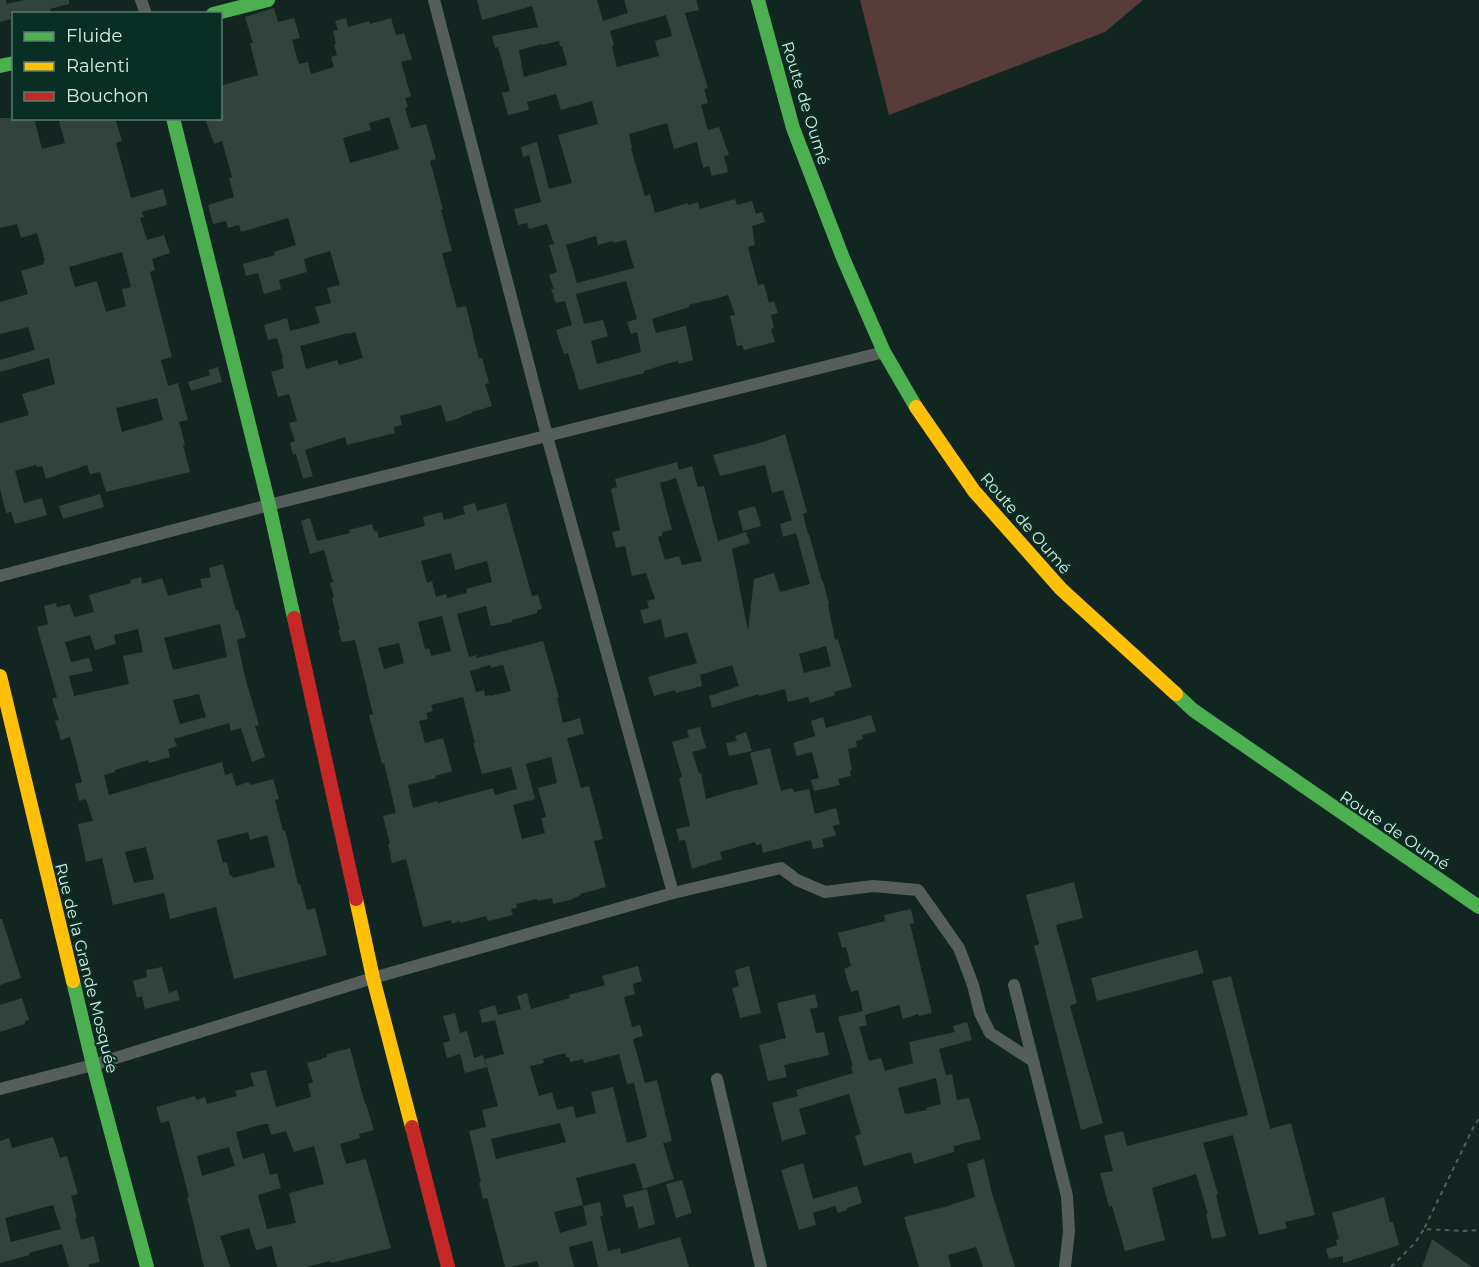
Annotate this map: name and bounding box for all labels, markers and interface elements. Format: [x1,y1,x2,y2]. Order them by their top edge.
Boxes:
legend [12,12,222,120]
text: Fluide [66,25,122,47]
street label: Route de Oumé [778,39,833,167]
text: Ralenti [66,55,130,77]
text: Bouchon [66,85,149,107]
street label: Route de Oumé [976,469,1075,578]
street label: Route de Oumé [1336,787,1453,874]
street label: Rue de la Grande Mosquée [51,861,122,1075]

